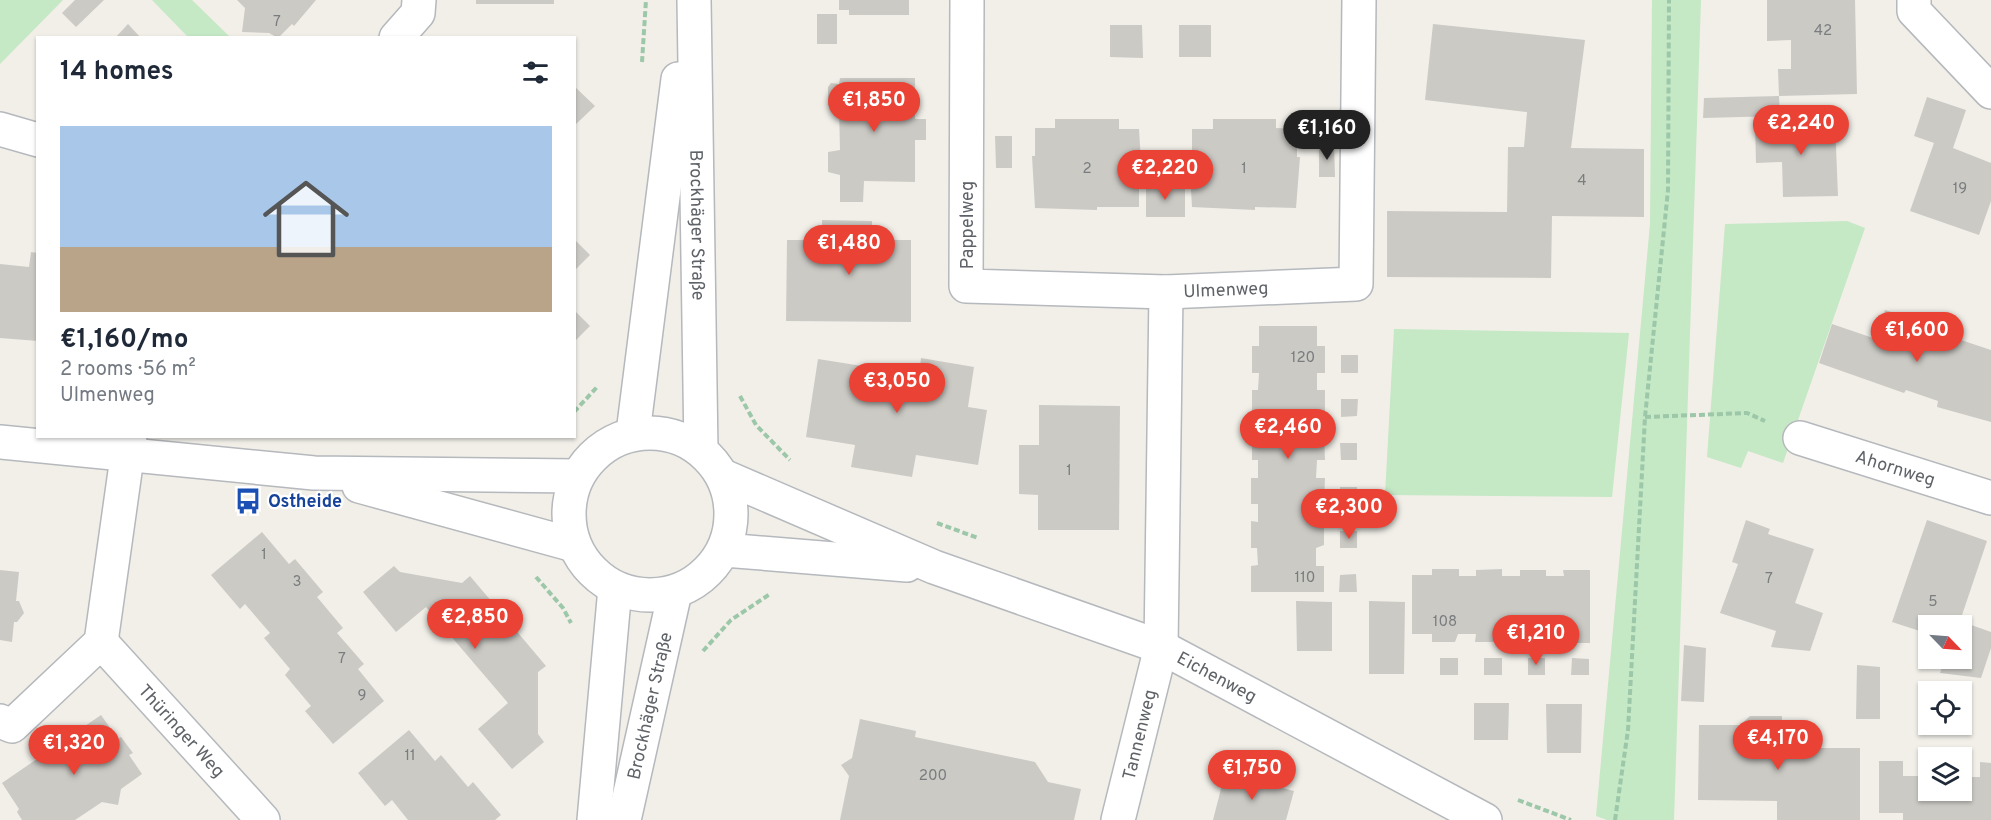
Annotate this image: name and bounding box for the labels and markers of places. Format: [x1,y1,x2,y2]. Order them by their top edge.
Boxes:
pin: €1,850 [825,82,923,133]
pin: €2,240 [1752,105,1850,156]
pin: €1,160 [1278,110,1376,161]
pin: €2,220 [1116,150,1214,201]
pin: €1,480 [800,225,898,276]
pin: €1,600 [1868,312,1966,363]
pin: €3,050 [848,363,946,414]
pin: €2,460 [1239,409,1337,460]
bus stop icon: Ostheide [233,486,263,516]
pin: €2,300 [1300,489,1398,540]
place label: Ostheide [268,491,342,514]
pin: €2,850 [426,599,524,650]
pin: €1,210 [1487,615,1585,666]
pin: €4,170 [1729,720,1827,771]
pin: €1,320 [25,725,123,776]
pin: €1,750 [1203,750,1301,801]

